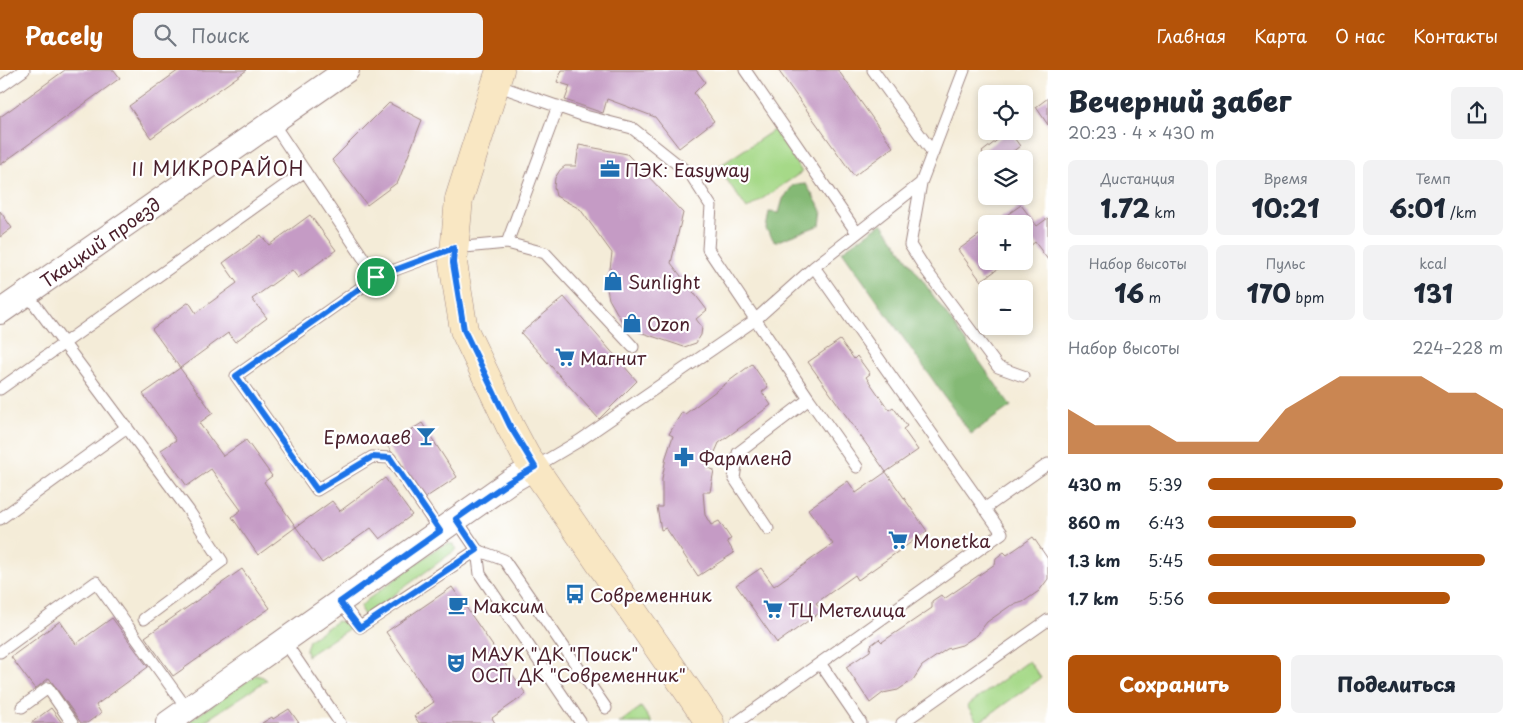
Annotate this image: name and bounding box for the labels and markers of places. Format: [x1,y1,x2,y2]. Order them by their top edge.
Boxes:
place label: ПЭК: Easyway [625,156,750,183]
office icon: ПЭК: Easyway [599,158,621,180]
pin [355,256,397,298]
place label: Sunlight [628,268,700,295]
shop icon: Sunlight [602,270,624,292]
place label: Ozon [647,310,690,337]
shop icon: Ozon [621,312,643,334]
place label: Магнит [580,344,647,371]
supermarket icon: Магнит [554,346,576,368]
place label: Ермолаев [323,423,411,450]
bar icon: Ермолаев [415,425,437,447]
place label: Фармленд [699,444,792,471]
pharmacy icon: Фармленд [673,446,695,468]
place label: Monetka [913,527,991,554]
supermarket icon: Monetka [887,529,909,551]
place label: Современник [590,581,712,608]
bus stop icon: Современник [564,583,586,605]
place label: Максим [473,592,545,619]
cafe icon: Максим [447,594,469,616]
place label: ТЦ Метелица [788,596,906,623]
supermarket icon: ТЦ Метелица [762,598,784,620]
place label: МАУК "ДК "Поиск" ОСП ДК "Современник" [471,640,686,688]
theatre icon: МАУК "ДК "Поиск" ОСП ДК "Современник" [445,652,467,674]

